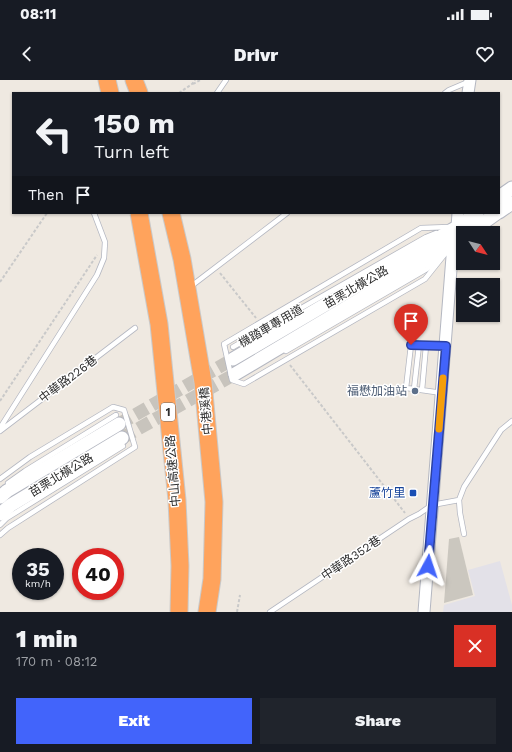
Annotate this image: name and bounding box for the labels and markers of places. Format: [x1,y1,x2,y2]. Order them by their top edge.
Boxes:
pin [394,304,428,345]
place label: 福懋加油站 [347,384,407,398]
marker: 福懋加油站 [410,386,420,396]
place label: 蘆竹里 [369,486,405,500]
marker: 蘆竹里 [408,488,418,498]

